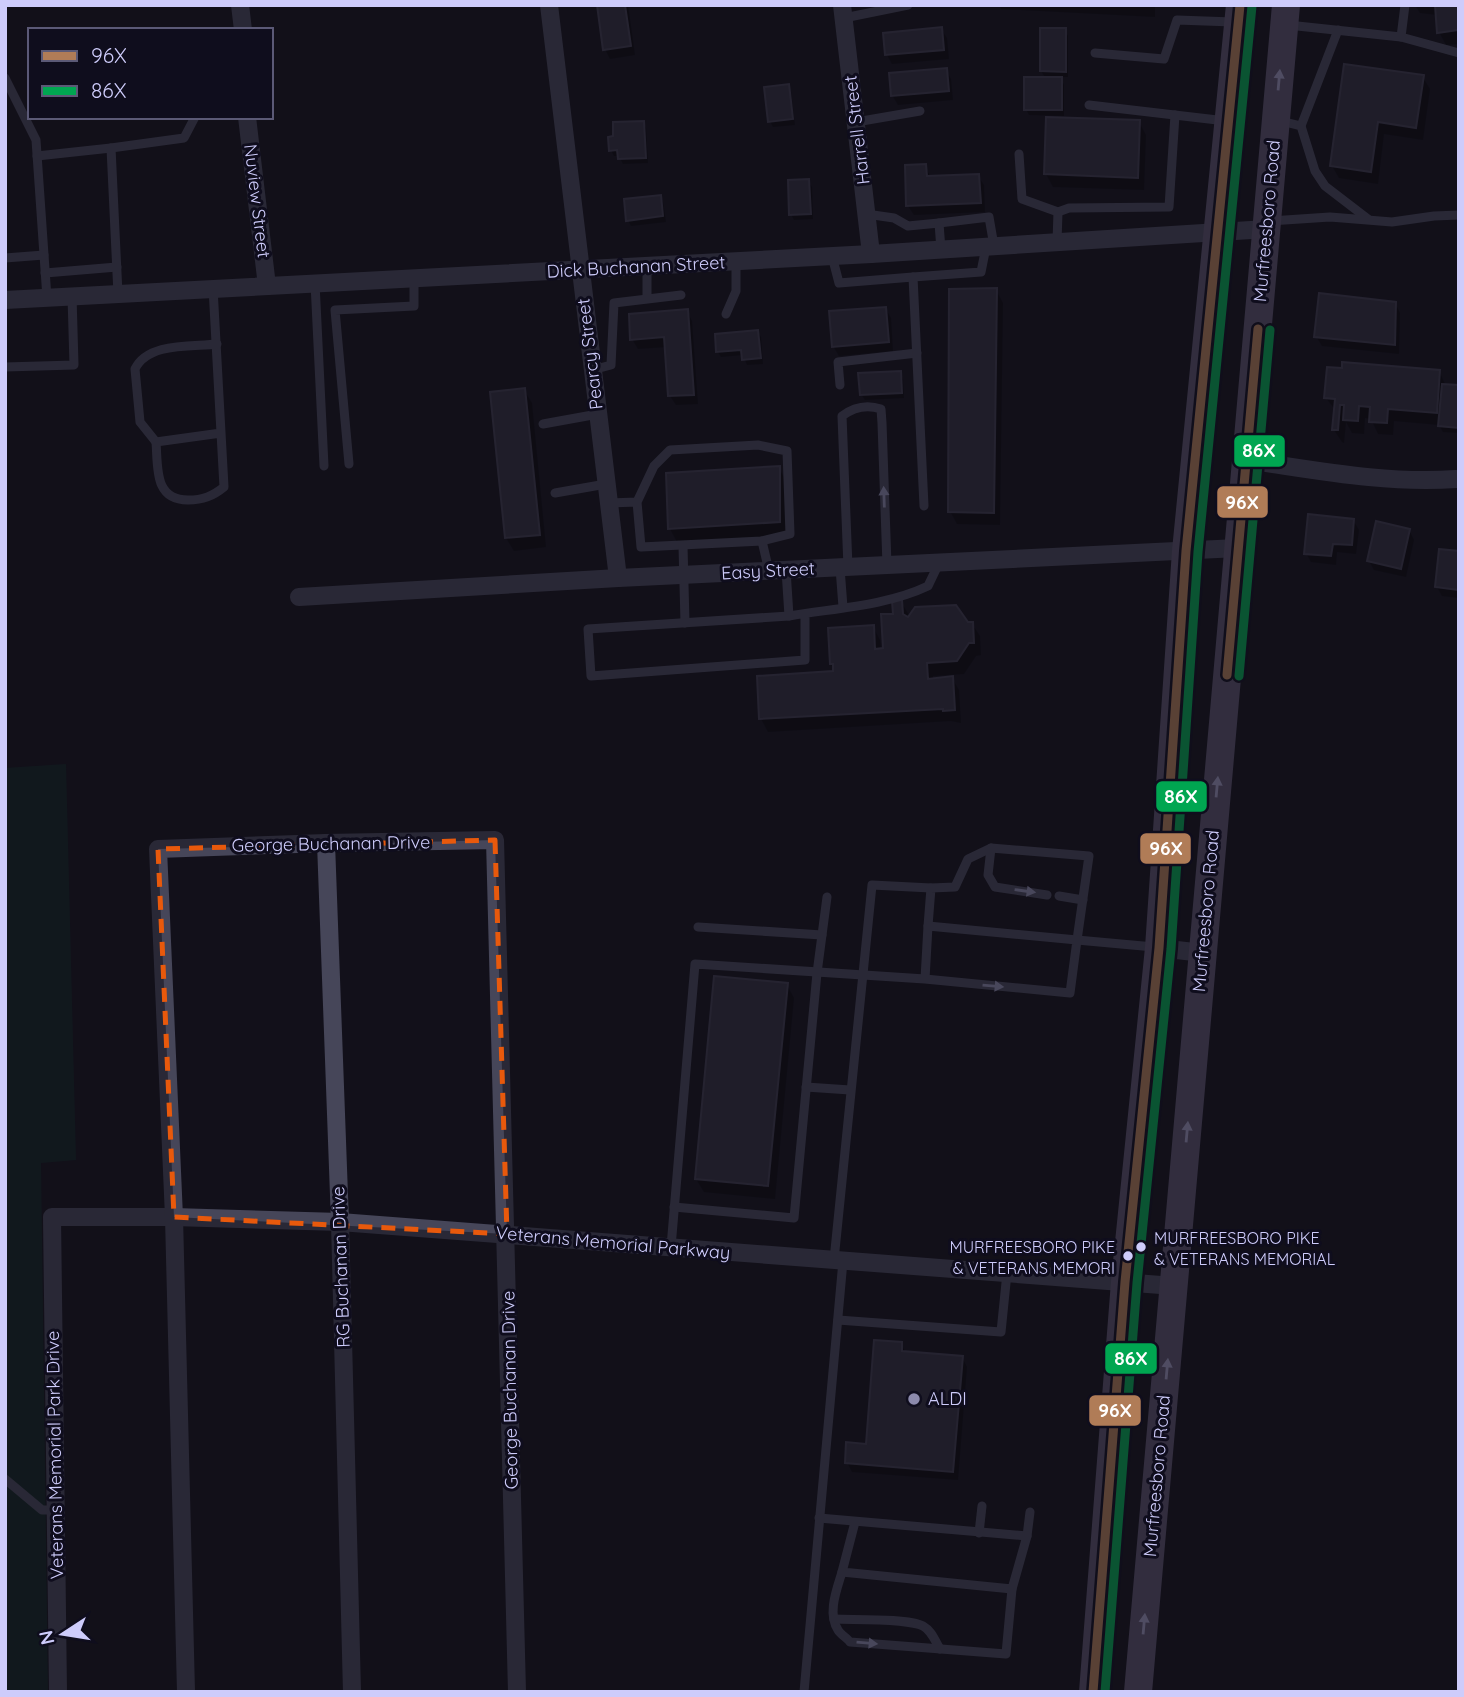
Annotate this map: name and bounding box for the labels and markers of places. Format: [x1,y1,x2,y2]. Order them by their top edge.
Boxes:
place label: MURFREESBORO PIKE & VETERANS MEMORIAL [1154,1228,1336,1269]
place label: MURFREESBORO PIKE & VETERANS MEMORI [949,1237,1115,1278]
marker: MURFREESBORO PIKE & VETERANS MEMORIAL [1134,1240,1148,1254]
marker: MURFREESBORO PIKE & VETERANS MEMORI [1121,1249,1135,1263]
place label: ALDI [928,1387,967,1410]
marker: ALDI [906,1391,922,1407]

